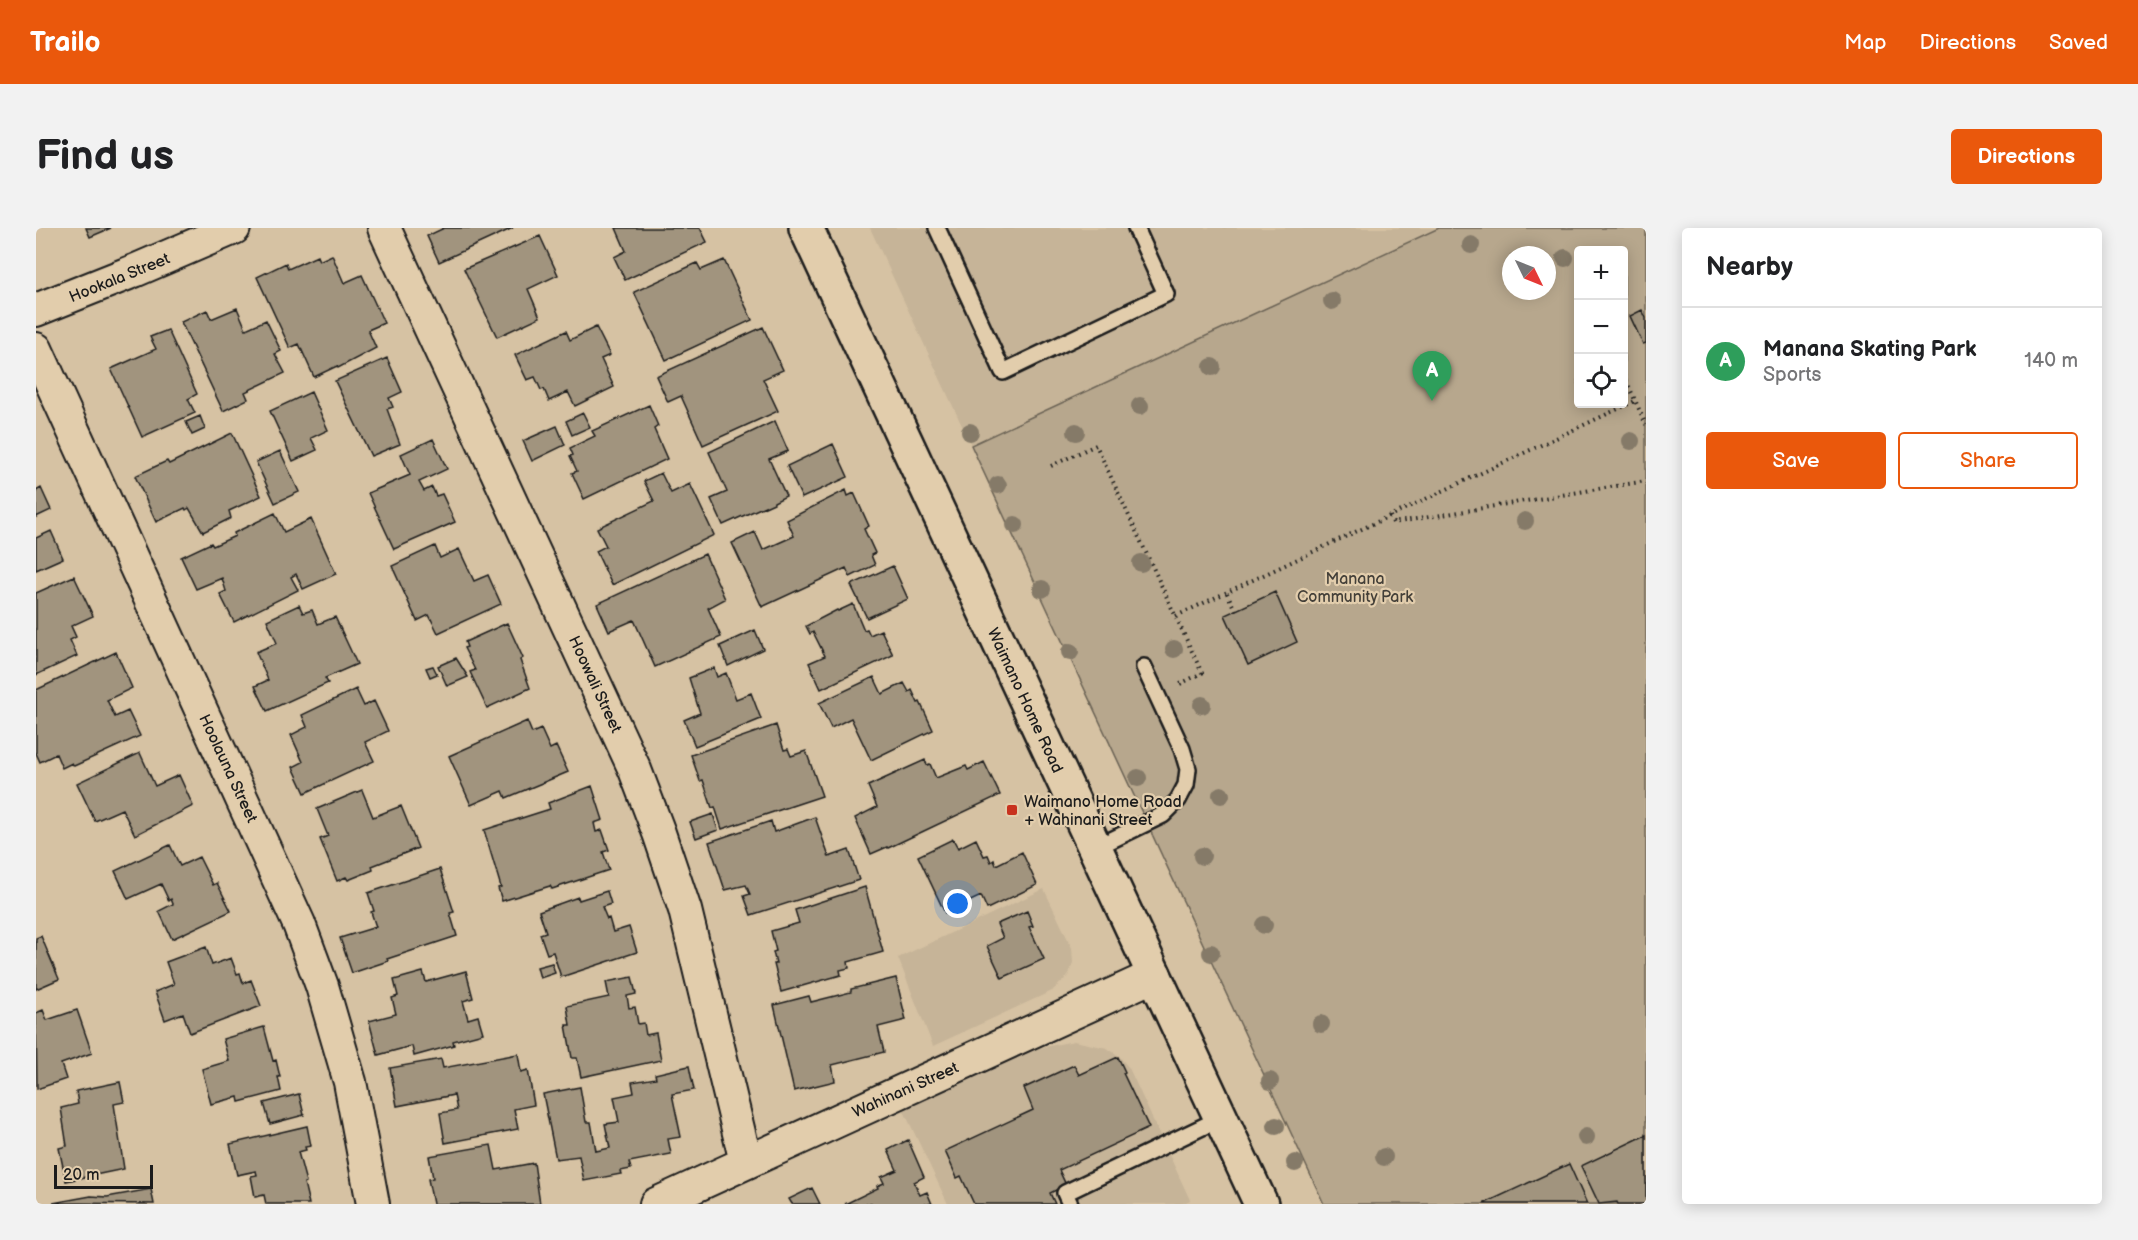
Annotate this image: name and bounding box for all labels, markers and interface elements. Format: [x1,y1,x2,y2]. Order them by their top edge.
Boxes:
text: Trailo [30,26,101,59]
text: Map [1844,30,1887,55]
text: Directions [1920,30,2016,55]
text: Saved [2049,30,2108,55]
button: Directions [1951,129,2102,184]
text: Find us [36,131,174,182]
north arrow [1502,246,1556,300]
map controls [1574,246,1628,408]
button: + [1574,246,1628,300]
street label: Hookala Street [66,250,173,307]
text: Nearby [1706,252,1793,283]
button: − [1574,300,1628,354]
text: Manana Skating Park [1763,336,1977,363]
text: A [1719,349,1732,373]
text: 140 m [2024,349,2078,373]
pin: A [1412,352,1452,401]
button: locate [1574,354,1628,408]
text: Sports [1763,363,1821,387]
button: Save [1706,432,1886,489]
button: Share [1898,432,2078,489]
park label: Manana Community Park [1297,570,1413,607]
street label: Waimano Home Road [983,625,1067,776]
street label: Hoowali Street [564,633,625,736]
street label: Hoolauna Street [194,711,261,826]
place label: Waimano Home Road + Wahinani Street [1024,793,1182,830]
marker: Waimano Home Road + Wahinani Street [1005,803,1019,817]
your location [943,889,972,918]
street label: Wahinani Street [850,1058,962,1122]
scale bar [54,1162,153,1190]
text: 20 m [63,1166,99,1185]

